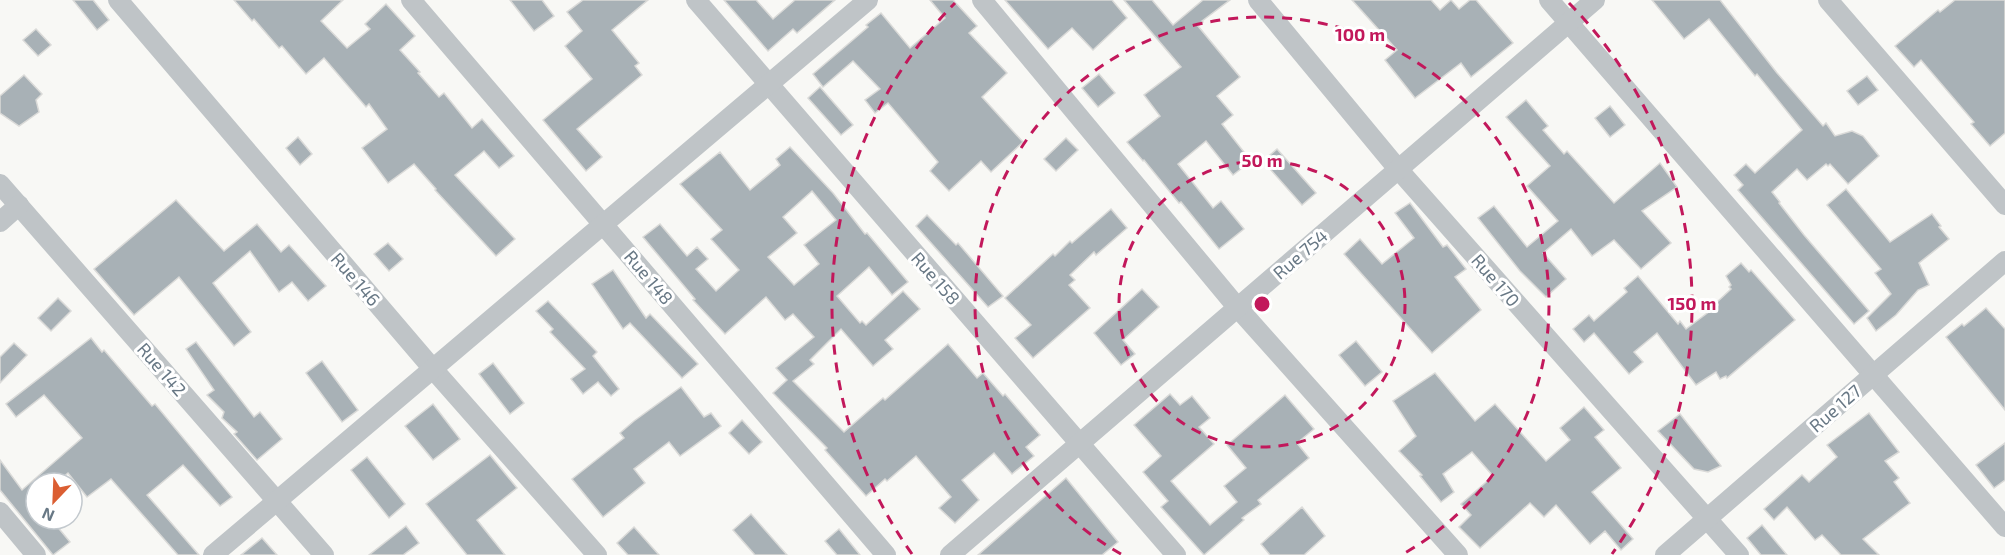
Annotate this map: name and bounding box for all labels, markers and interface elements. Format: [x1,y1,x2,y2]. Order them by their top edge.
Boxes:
text: 100 m [1335,23,1385,45]
text: 50 m [1241,149,1283,171]
street label: Rue 754 [1268,224,1332,284]
street label: Rue 148 [620,245,678,309]
street label: Rue 158 [907,247,965,309]
street label: Rue 146 [327,248,385,310]
street label: Rue 170 [1467,249,1525,311]
text: 150 m [1668,292,1716,314]
centre of rings [1252,294,1272,314]
street label: Rue 142 [133,338,191,400]
street label: Rue 127 [1805,380,1865,436]
north arrow [24,471,84,531]
text: N [39,504,57,526]

